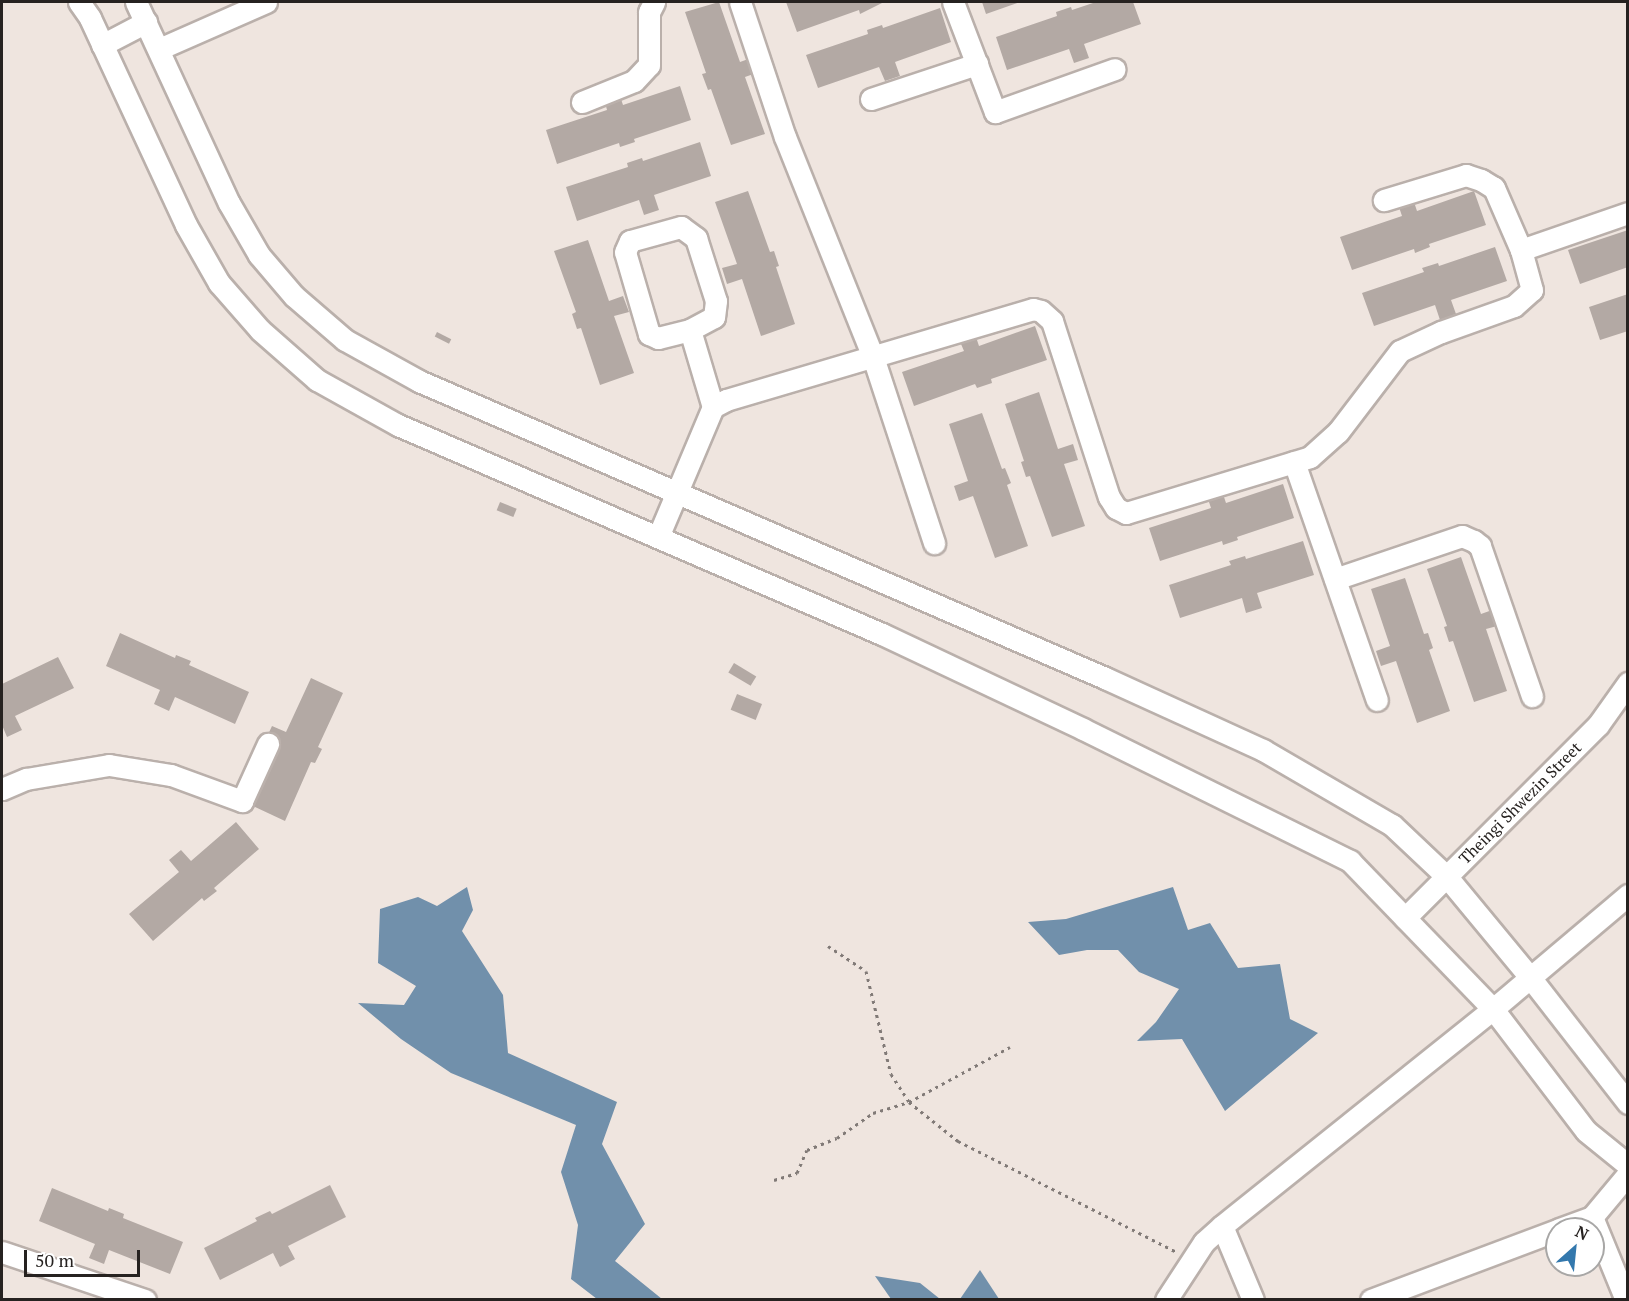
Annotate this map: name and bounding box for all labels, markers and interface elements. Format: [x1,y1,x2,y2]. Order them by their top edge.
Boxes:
street label: Theingi Shwezin Street [1455,738,1585,868]
north arrow [1545,1217,1605,1277]
text: N [1572,1220,1593,1245]
scale bar [27,1238,142,1276]
text: 50 m [35,1248,74,1272]

